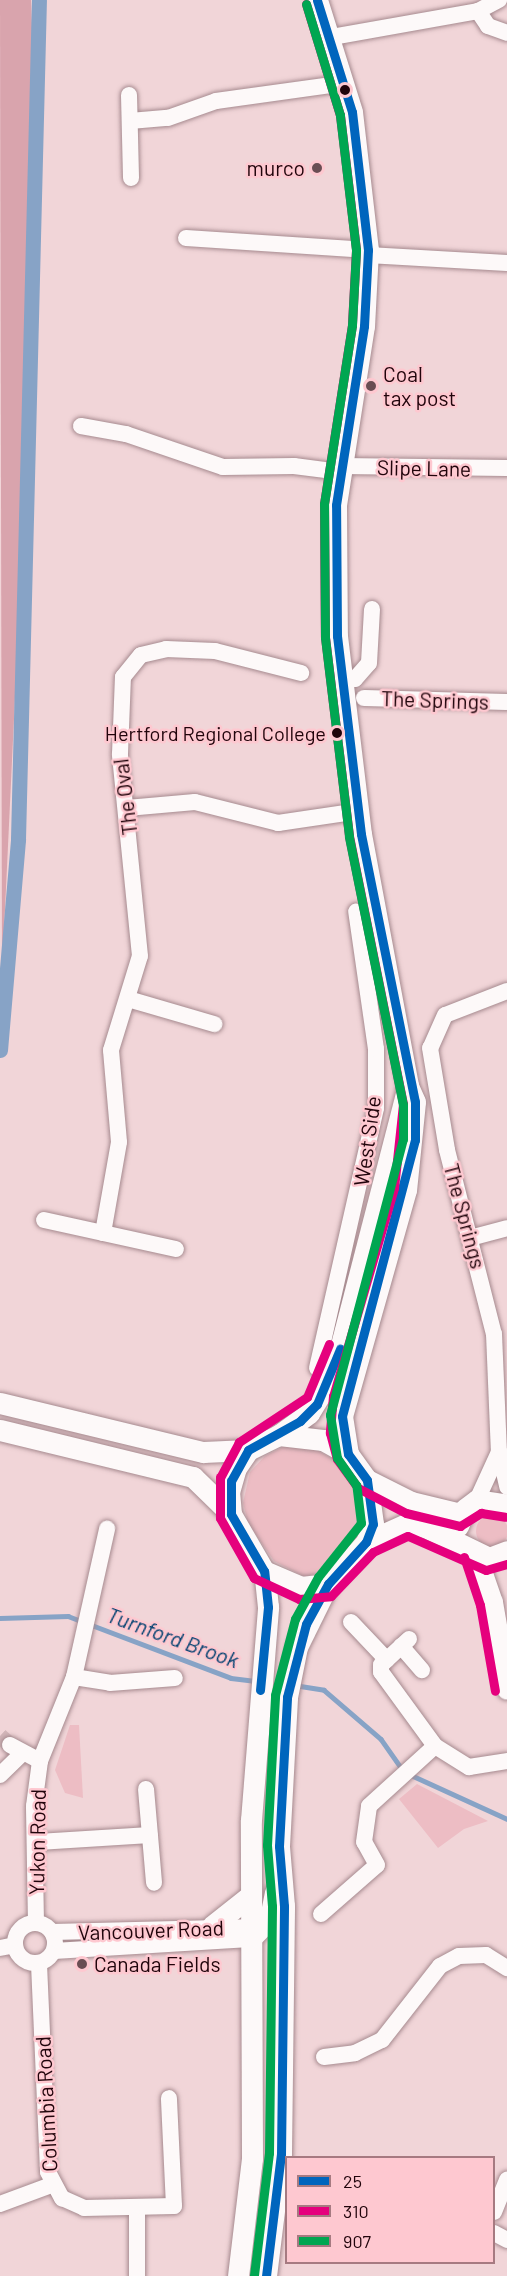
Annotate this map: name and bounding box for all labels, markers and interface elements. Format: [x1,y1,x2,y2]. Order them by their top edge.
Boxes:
unlabelled marker [339,84,351,96]
place label: murco [247,155,305,181]
marker: murco [310,161,324,175]
place label: Coal tax post [383,361,456,411]
marker: Coal tax post [364,379,378,393]
street label: Slipe Lane [377,455,471,481]
street label: The Springs [381,686,489,714]
place label: Hertford Regional College [105,721,326,745]
marker: Hertford Regional College [331,727,343,739]
street label: The Oval [108,757,142,837]
street label: West Side [348,1094,386,1188]
street label: The Springs [439,1161,491,1271]
water label: Turnford Brook [103,1601,243,1673]
street label: Yukon Road [23,1789,51,1895]
street label: Vancouver Road [78,1915,224,1945]
place label: Canada Fields [94,1951,221,1977]
marker: Canada Fields [75,1957,89,1971]
street label: Columbia Road [30,2036,62,2172]
legend [285,2156,495,2264]
text: 25 [343,2170,362,2192]
text: 310 [343,2200,369,2222]
text: 907 [343,2230,371,2252]

